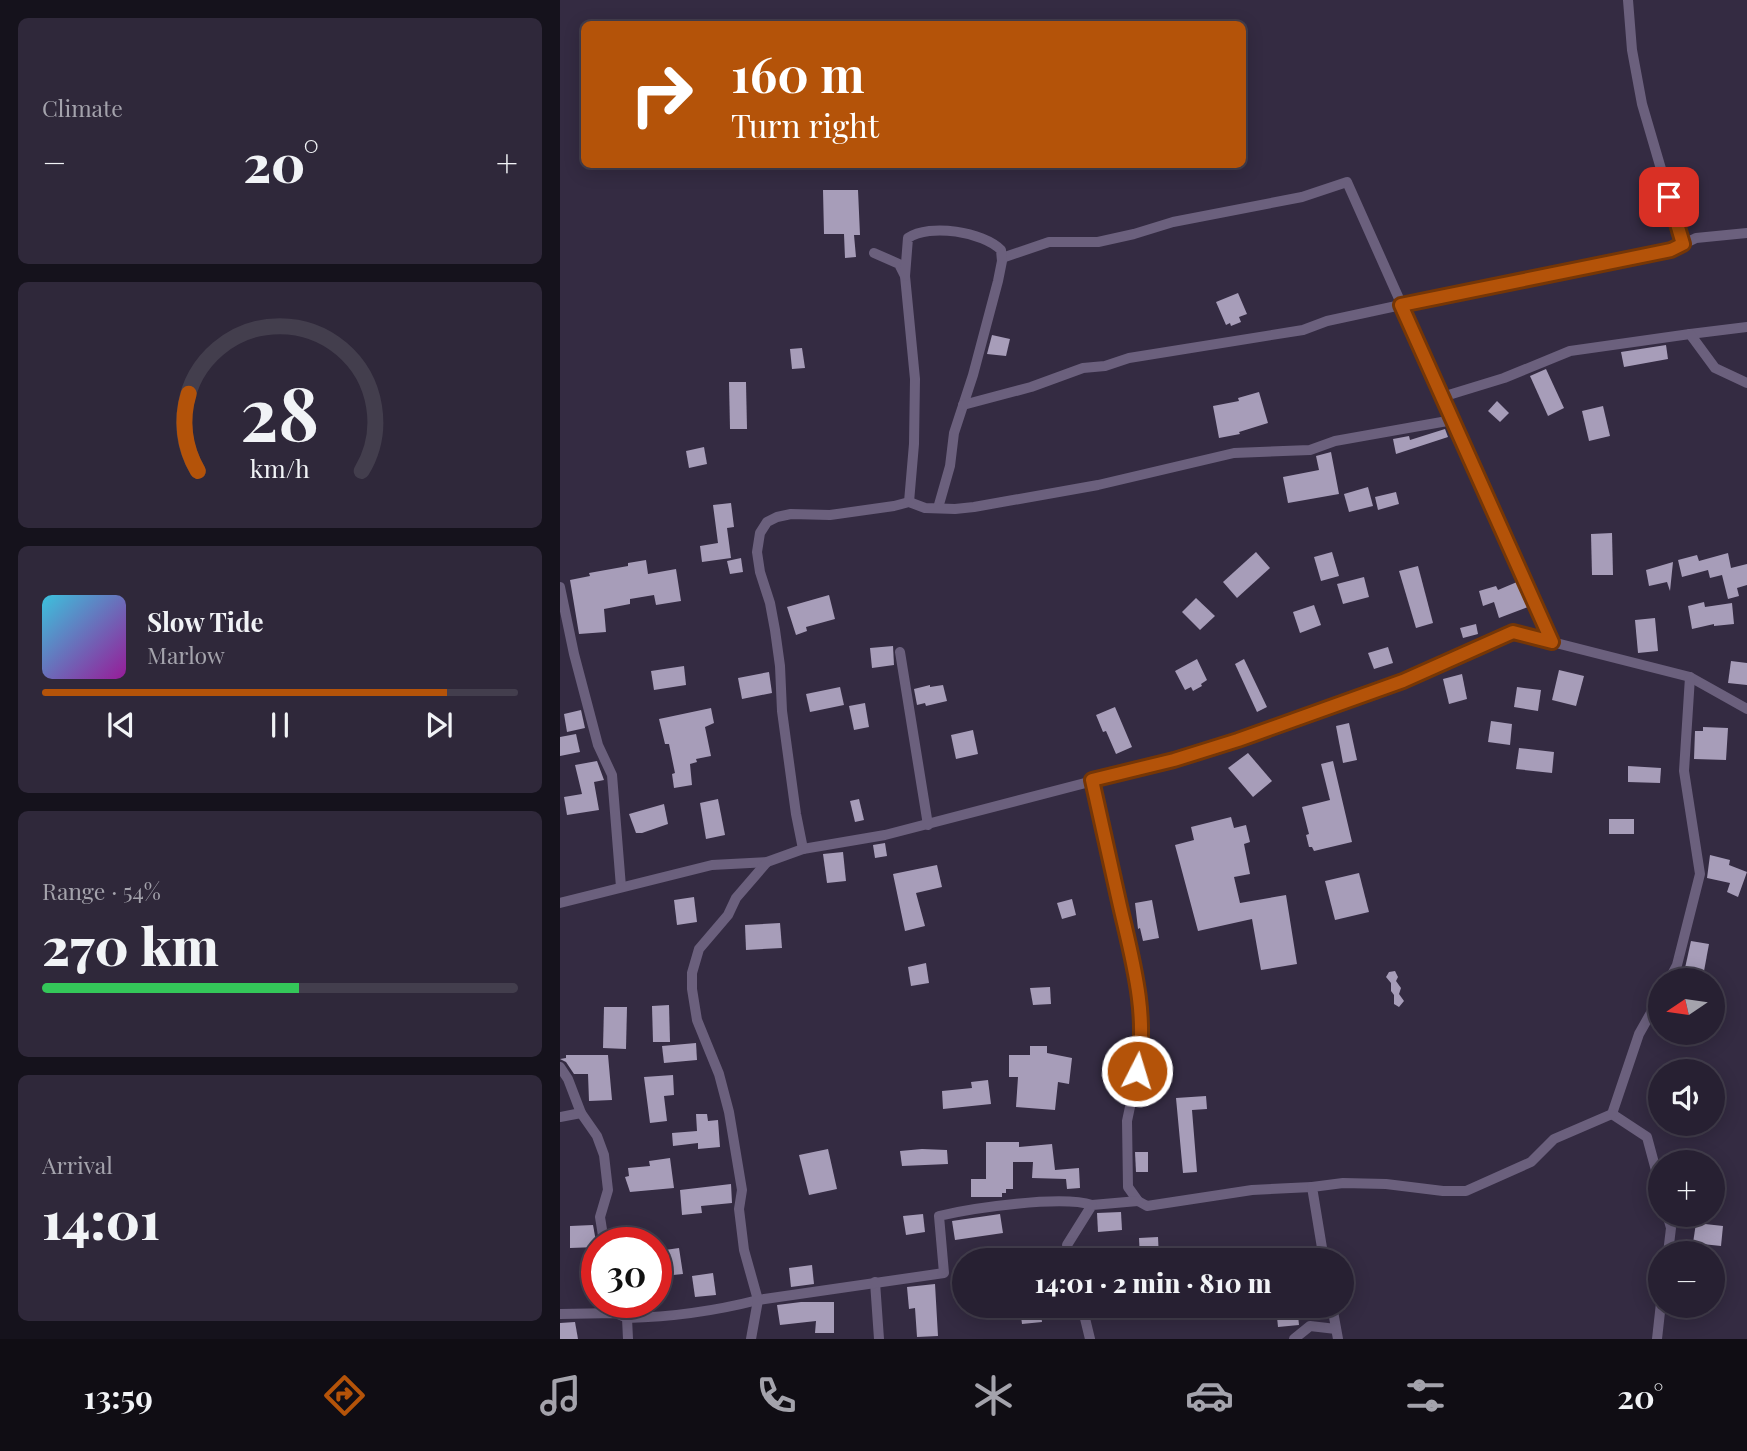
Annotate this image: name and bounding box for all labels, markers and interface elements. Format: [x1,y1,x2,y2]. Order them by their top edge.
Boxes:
text: 160 m [731,40,865,105]
icon: right [616,49,707,140]
text: Climate [42,92,123,123]
text: Turn right [731,103,879,146]
text: 20° [243,127,319,196]
text: − [42,136,67,187]
text: + [496,136,518,187]
pin [1639,167,1699,227]
icon: arrive [1650,178,1688,216]
text: 28 [241,363,319,460]
text: km/h [250,451,310,484]
text: Slow Tide [147,604,264,639]
text: Marlow [147,639,225,670]
icon: previous [102,706,140,744]
icon: pause [261,706,299,744]
icon: next [420,706,458,744]
text: Range · 54% [42,875,161,906]
text: 270 km [42,910,219,979]
north arrow [1648,968,1726,1045]
map controls [1648,968,1725,1318]
position arrow [1100,1034,1174,1108]
button: sound [1648,1059,1725,1136]
text: Arrival [42,1149,113,1180]
button: + [1648,1150,1725,1227]
text: 14:01 [42,1184,160,1253]
speed limit sign: 30 [581,1227,672,1318]
button: − [1648,1241,1725,1318]
text: 14:01 · 2 min · 810 m [1035,1265,1271,1300]
icon: directions [320,1371,369,1420]
icon: music [536,1371,585,1420]
icon: phone [752,1371,801,1420]
icon: climate [969,1371,1018,1420]
icon: car [1185,1371,1234,1420]
icon: filters [1401,1371,1450,1420]
text: 13:59 [84,1374,153,1417]
text: 20° [1617,1374,1663,1417]

